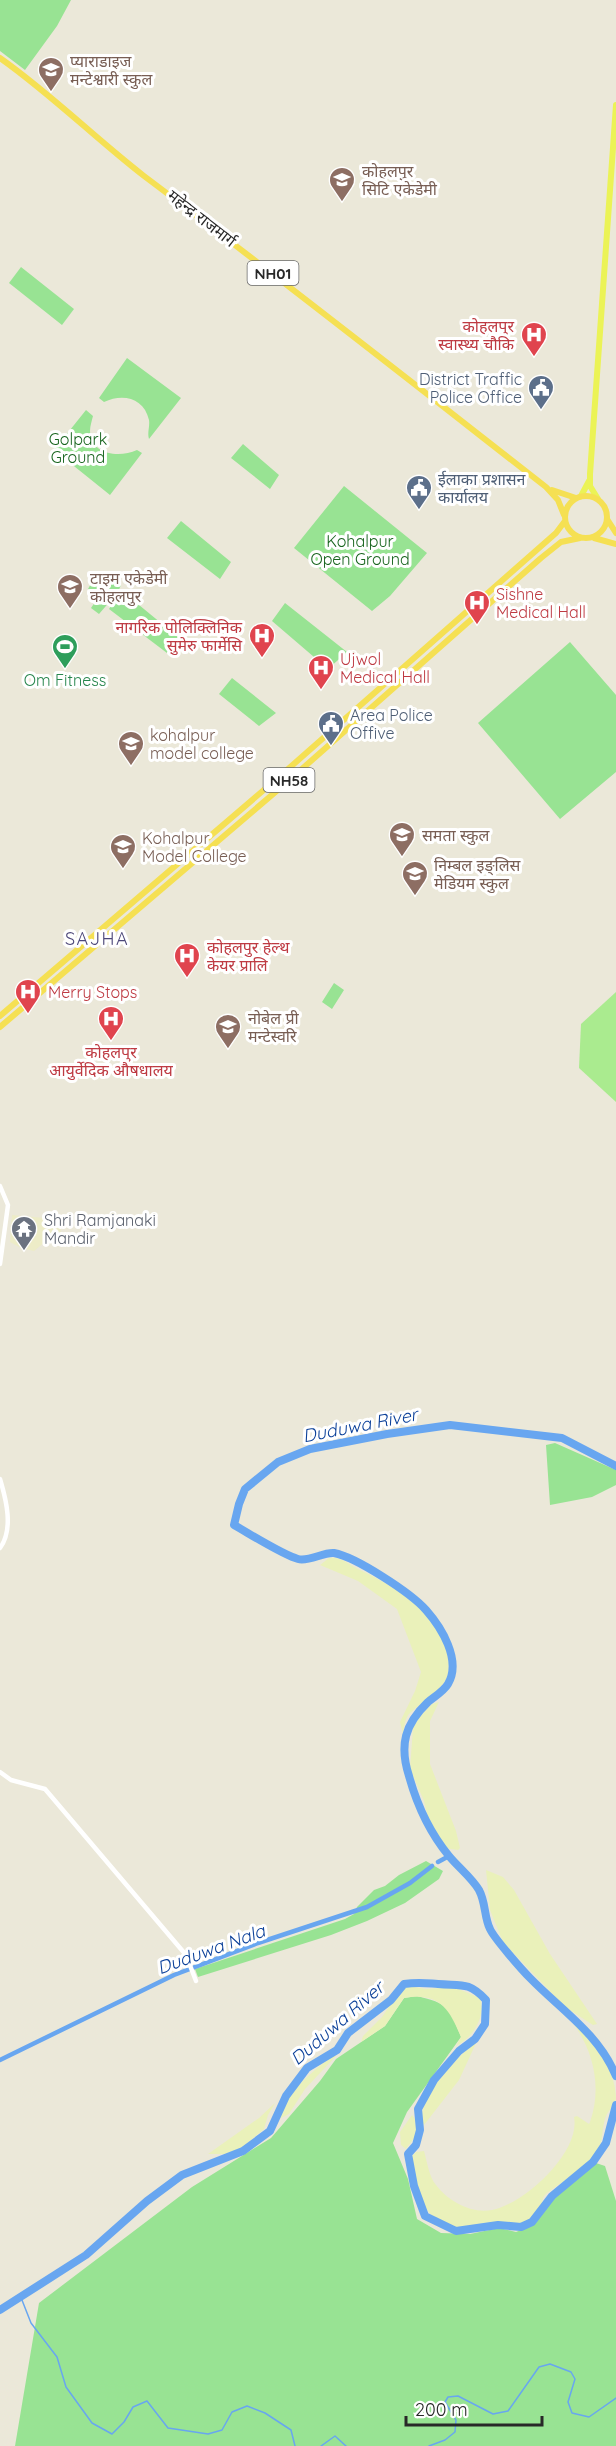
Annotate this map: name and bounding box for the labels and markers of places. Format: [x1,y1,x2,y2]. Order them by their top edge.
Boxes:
place label: प्याराडाइज मन्टेश्वारी स्कुल [70,51,153,90]
school or university icon: प्याराडाइज मन्टेश्वारी स्कुल [36,55,66,93]
place label: कोहलपुर सिटि एकेडेमी [362,161,438,199]
school or university icon: कोहलपुर सिटि एकेडेमी [327,165,357,203]
place label: कोहलपुर स्वास्थ्य चौकि [438,316,515,354]
hospital icon: कोहलपुर स्वास्थ्य चौकि [519,320,549,358]
place label: District Traffic Police Office [419,369,522,407]
public building icon: District Traffic Police Office [526,373,556,411]
place label: ईलाका प्रशासन कार्यालय [438,469,527,507]
public building icon: ईलाका प्रशासन कार्यालय [404,473,434,511]
place label: टाइम एकेडेमी कोहलपुर [90,568,168,607]
school or university icon: टाइम एकेडेमी कोहलपुर [55,572,85,610]
place label: Sishne Medical Hall [496,584,586,622]
hospital icon: Sishne Medical Hall [462,588,492,626]
place label: नागरिक पोलिक्लिनिक सुमेरु फार्मेसि [115,617,243,656]
hospital icon: नागरिक पोलिक्लिनिक सुमेरु फार्मेसि [247,621,277,659]
sports icon: Om Fitness [50,632,80,670]
place label: Ujwol Medical Hall [340,649,430,687]
hospital icon: Ujwol Medical Hall [306,653,336,691]
place label: Om Fitness [24,670,106,690]
place label: Area Police Offive [350,705,433,743]
public building icon: Area Police Offive [316,709,346,747]
place label: kohalpur model college [150,725,254,763]
school or university icon: kohalpur model college [116,729,146,767]
school or university icon: समता स्कुल [387,820,417,858]
place label: समता स्कुल [422,825,491,846]
place label: Kohalpur Model College [142,828,247,866]
school or university icon: Kohalpur Model College [108,832,138,870]
place label: निम्बल इङ्लिस मेडियम स्कुल [434,855,522,894]
school or university icon: निम्बल इङ्लिस मेडियम स्कुल [400,859,430,897]
place label: कोहलपुर हेल्थ केयर प्रालि [207,937,290,975]
hospital icon: कोहलपुर हेल्थ केयर प्रालि [172,941,202,979]
hospital icon: Merry Stops [13,977,43,1015]
place label: Merry Stops [48,982,137,1002]
hospital icon: कोहलपुर आयुर्वेदिक औषधालय [96,1004,126,1042]
place label: नोबेल प्री मन्टेस्वरि [248,1008,299,1046]
school or university icon: नोबेल प्री मन्टेस्वरि [213,1012,243,1050]
place label: कोहलपुर आयुर्वेदिक औषधालय [49,1042,173,1081]
place label: Shri Ramjanaki Mandir [44,1210,156,1248]
temple icon: Shri Ramjanaki Mandir [9,1214,39,1252]

